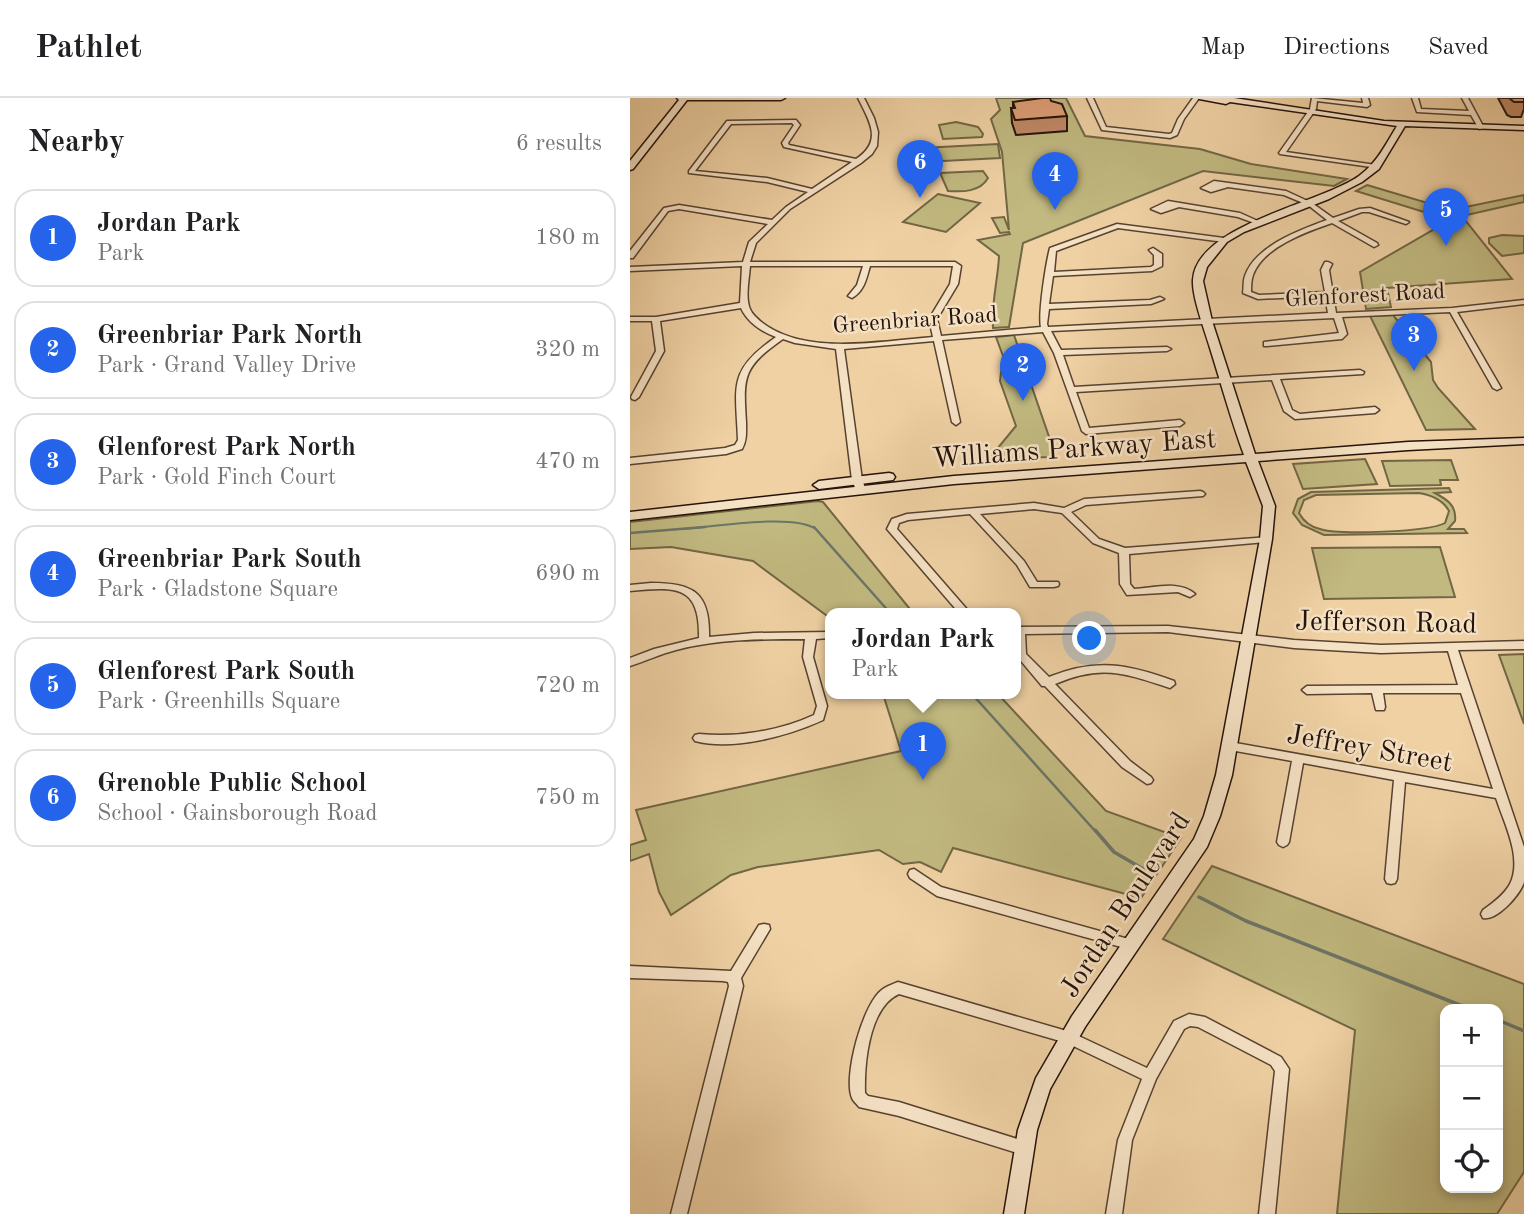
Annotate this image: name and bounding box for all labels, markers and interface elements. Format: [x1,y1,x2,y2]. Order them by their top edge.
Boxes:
text: Pathlet [35,32,142,65]
text: Map [1201,36,1245,60]
text: Directions [1283,36,1390,60]
text: Saved [1428,36,1489,60]
text: Nearby [28,128,125,158]
text: 6 results [516,132,602,155]
pin: 6 [897,140,943,198]
pin: 4 [1032,152,1078,210]
pin: 5 [1423,188,1469,246]
text: Jordan Park [97,211,241,237]
text: 1 [46,226,60,249]
text: 180 m [535,226,600,249]
text: Park [97,242,144,265]
street label: Glenforest Road [1284,280,1446,311]
street label: Greenbriar Road [832,303,998,338]
pin: 3 [1391,313,1437,371]
text: Greenbriar Park North [97,323,362,349]
text: 2 [46,338,60,361]
text: 320 m [535,338,600,361]
pin: 2 [1000,343,1046,401]
text: Park · Grand Valley Drive [97,354,356,377]
street label: Williams Parkway East [931,426,1217,474]
text: Glenforest Park North [97,435,356,461]
text: 3 [46,450,60,473]
text: 470 m [535,450,600,473]
text: Park · Gold Finch Court [97,466,336,489]
text: Greenbriar Park South [97,547,361,573]
text: 4 [46,562,60,585]
text: 690 m [535,562,600,585]
text: Park · Gladstone Square [97,578,338,601]
popup [825,608,1021,699]
street label: Jefferson Road [1295,608,1477,640]
your location [1072,621,1106,655]
text: Jordan Park [851,627,995,653]
text: Park [851,658,899,681]
text: Glenforest Park South [97,659,355,685]
text: 5 [46,674,60,697]
text: 720 m [535,674,600,697]
text: Park · Greenhills Square [97,690,340,713]
pin: 1 [900,722,946,780]
street label: Jeffrey Street [1284,722,1455,778]
text: Grenoble Public School [97,771,367,797]
text: 6 [46,786,60,809]
text: 750 m [535,786,600,809]
text: School · Gainsborough Road [97,802,378,825]
street label: Jordan Boulevard [1056,808,1197,1003]
map controls [1440,1004,1503,1193]
button: + [1440,1004,1503,1067]
button: − [1440,1067,1503,1130]
button: locate [1440,1130,1503,1193]

